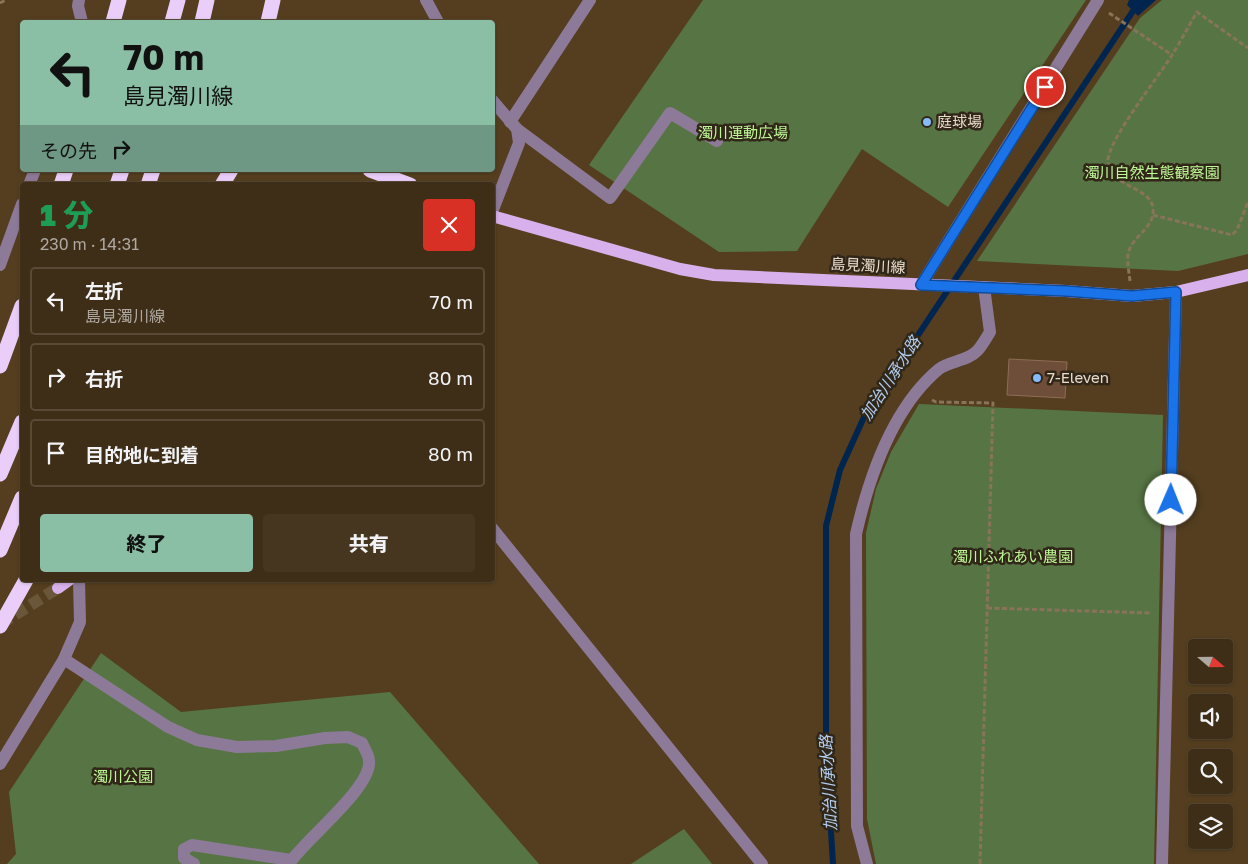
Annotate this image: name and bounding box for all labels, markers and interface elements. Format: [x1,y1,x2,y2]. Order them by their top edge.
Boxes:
text: 70 m [123,36,204,78]
icon: left [40,40,105,105]
pin [1024,66,1066,108]
icon: arrive [1031,73,1059,101]
text: 島見濁川線 [123,82,233,109]
place label: 庭球場 [937,112,982,130]
marker: 庭球場 [921,116,933,128]
park label: 濁川運動広場 [698,123,788,141]
icon: right [107,135,135,163]
text: その先 [40,139,97,162]
park label: 濁川自然生態観察園 [1084,163,1220,181]
text: 1 分 [40,197,93,233]
button: close [423,199,475,251]
text: 230 m · 14:31 [40,234,139,254]
street label: 島見濁川線 [830,254,906,276]
text: 左折 [85,279,123,302]
icon: left [42,287,70,315]
text: 70 m [430,290,473,313]
text: 島見濁川線 [85,306,165,326]
water label: 加治川承水路 [855,331,926,424]
icon: right [42,363,70,391]
text: 80 m [428,366,473,389]
text: 右折 [85,367,123,390]
place label: 7-Eleven [1047,368,1109,386]
marker: 7-Eleven [1031,372,1043,384]
icon: arrive [42,439,70,467]
text: 80 m [428,442,473,465]
text: 目的地に到着 [85,443,199,466]
position arrow [1144,473,1196,525]
button: 終了 [40,514,253,572]
button: 共有 [263,514,475,572]
park label: 濁川ふれあい農園 [953,547,1073,565]
north arrow [1188,639,1232,684]
map controls [1188,639,1233,849]
button: sound [1188,694,1233,739]
water label: 加治川承水路 [815,733,840,831]
button: search [1188,749,1233,794]
park label: 濁川公園 [93,767,153,785]
button: layers [1188,804,1233,849]

